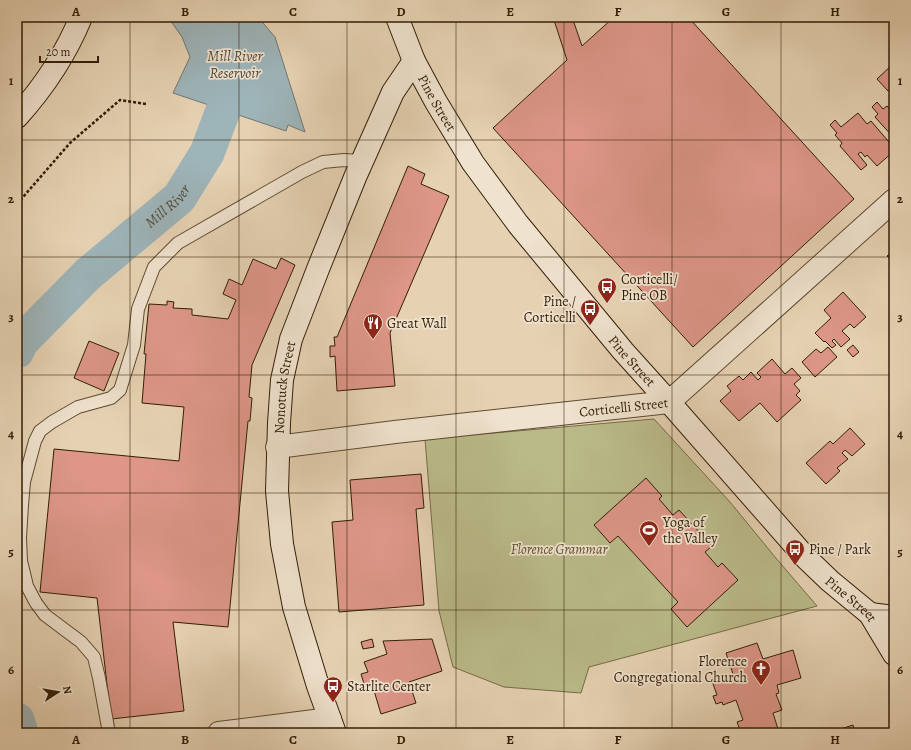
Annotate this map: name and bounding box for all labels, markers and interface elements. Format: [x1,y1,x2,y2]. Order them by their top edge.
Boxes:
text: A [71,3,81,20]
text: B [181,3,189,20]
text: C [289,3,297,20]
text: D [396,3,406,20]
text: E [506,3,514,20]
text: F [615,3,622,20]
text: G [722,3,730,20]
text: H [830,3,840,20]
scale bar [40,38,98,64]
text: 20 m [46,44,70,60]
water label: Mill River Reservoir [207,46,263,83]
street label: Pine Street [413,71,461,135]
text: 1 [9,72,14,89]
text: 1 [898,72,903,89]
water label: Mill River [141,180,195,232]
text: 2 [8,190,15,207]
text: 2 [897,190,904,207]
place label: Corticelli/ Pine OB [621,270,678,305]
bus stop icon: Corticelli/ Pine OB [596,276,618,304]
place label: Pine / Corticelli [524,292,576,327]
bus stop icon: Pine / Corticelli [579,298,601,326]
text: 3 [8,308,14,325]
text: 3 [897,308,903,325]
restaurant icon: Great Wall [362,312,384,340]
place label: Great Wall [387,314,447,333]
street label: Pine Street [604,331,660,391]
street label: Nonotuck Street [269,339,300,434]
street label: Corticelli Street [578,393,670,421]
text: 4 [8,425,14,442]
text: 4 [897,425,903,442]
place label: Yoga of the Valley [662,513,718,548]
sports icon: Yoga of the Valley [638,519,660,547]
bus stop icon: Pine / Park [784,538,806,566]
park label: Florence Grammar [511,540,608,559]
place label: Pine / Park [809,540,871,559]
text: 5 [8,543,14,560]
text: 5 [897,543,903,560]
street label: Pine Street [821,571,882,626]
place label: Florence Congregational Church [614,652,748,687]
church icon: Florence Congregational Church [750,658,772,686]
text: 6 [8,661,14,678]
text: 6 [897,661,903,678]
north arrow [38,672,78,712]
bus stop icon: Starlite Center [322,675,344,703]
place label: Starlite Center [347,677,431,696]
text: N [59,685,75,696]
text: A [71,731,81,748]
text: B [181,731,189,748]
text: C [289,731,297,748]
text: D [396,731,406,748]
text: E [506,731,514,748]
text: F [615,731,622,748]
text: G [722,731,730,748]
text: H [830,731,840,748]

